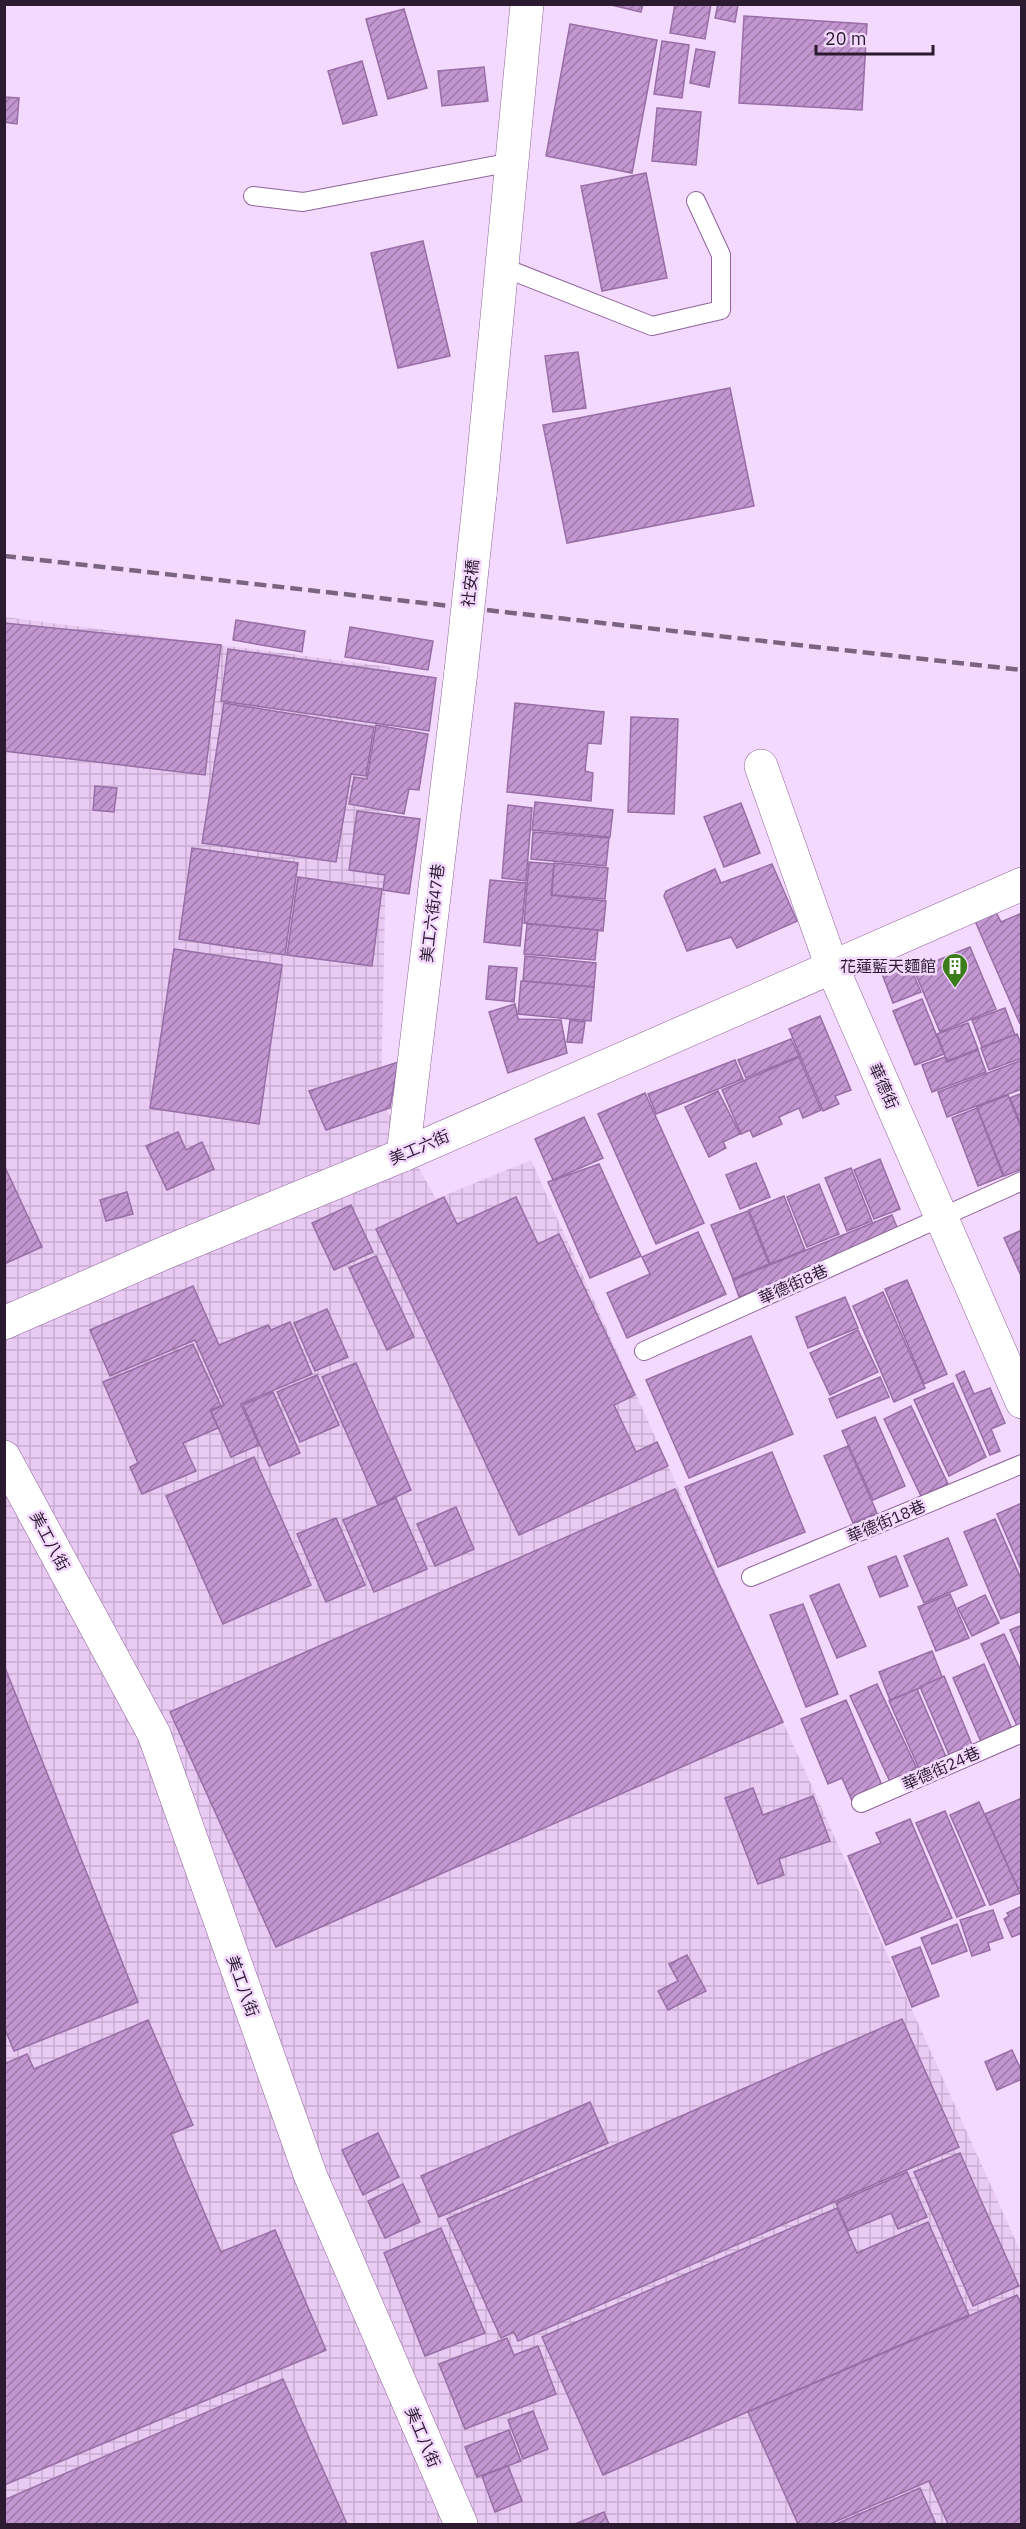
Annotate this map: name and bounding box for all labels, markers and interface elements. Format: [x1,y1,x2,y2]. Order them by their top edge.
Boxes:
scale bar [816,18,933,56]
text: 20 m [825,27,867,50]
street label: 社安橋 [458,558,482,608]
street label: 美工六街47巷 [416,863,448,963]
building icon: 花蓮藍天麵館 [940,951,970,989]
place label: 花蓮藍天麵館 [840,956,936,976]
street label: 華德街 [865,1060,903,1112]
street label: 美工六街 [386,1125,452,1169]
street label: 華德街8巷 [755,1260,831,1308]
street label: 華德街18巷 [844,1496,928,1546]
street label: 美工八街 [26,1508,74,1574]
street label: 華德街24巷 [899,1742,983,1794]
street label: 美工八街 [223,1953,263,2019]
street label: 美工八街 [401,2404,445,2470]

